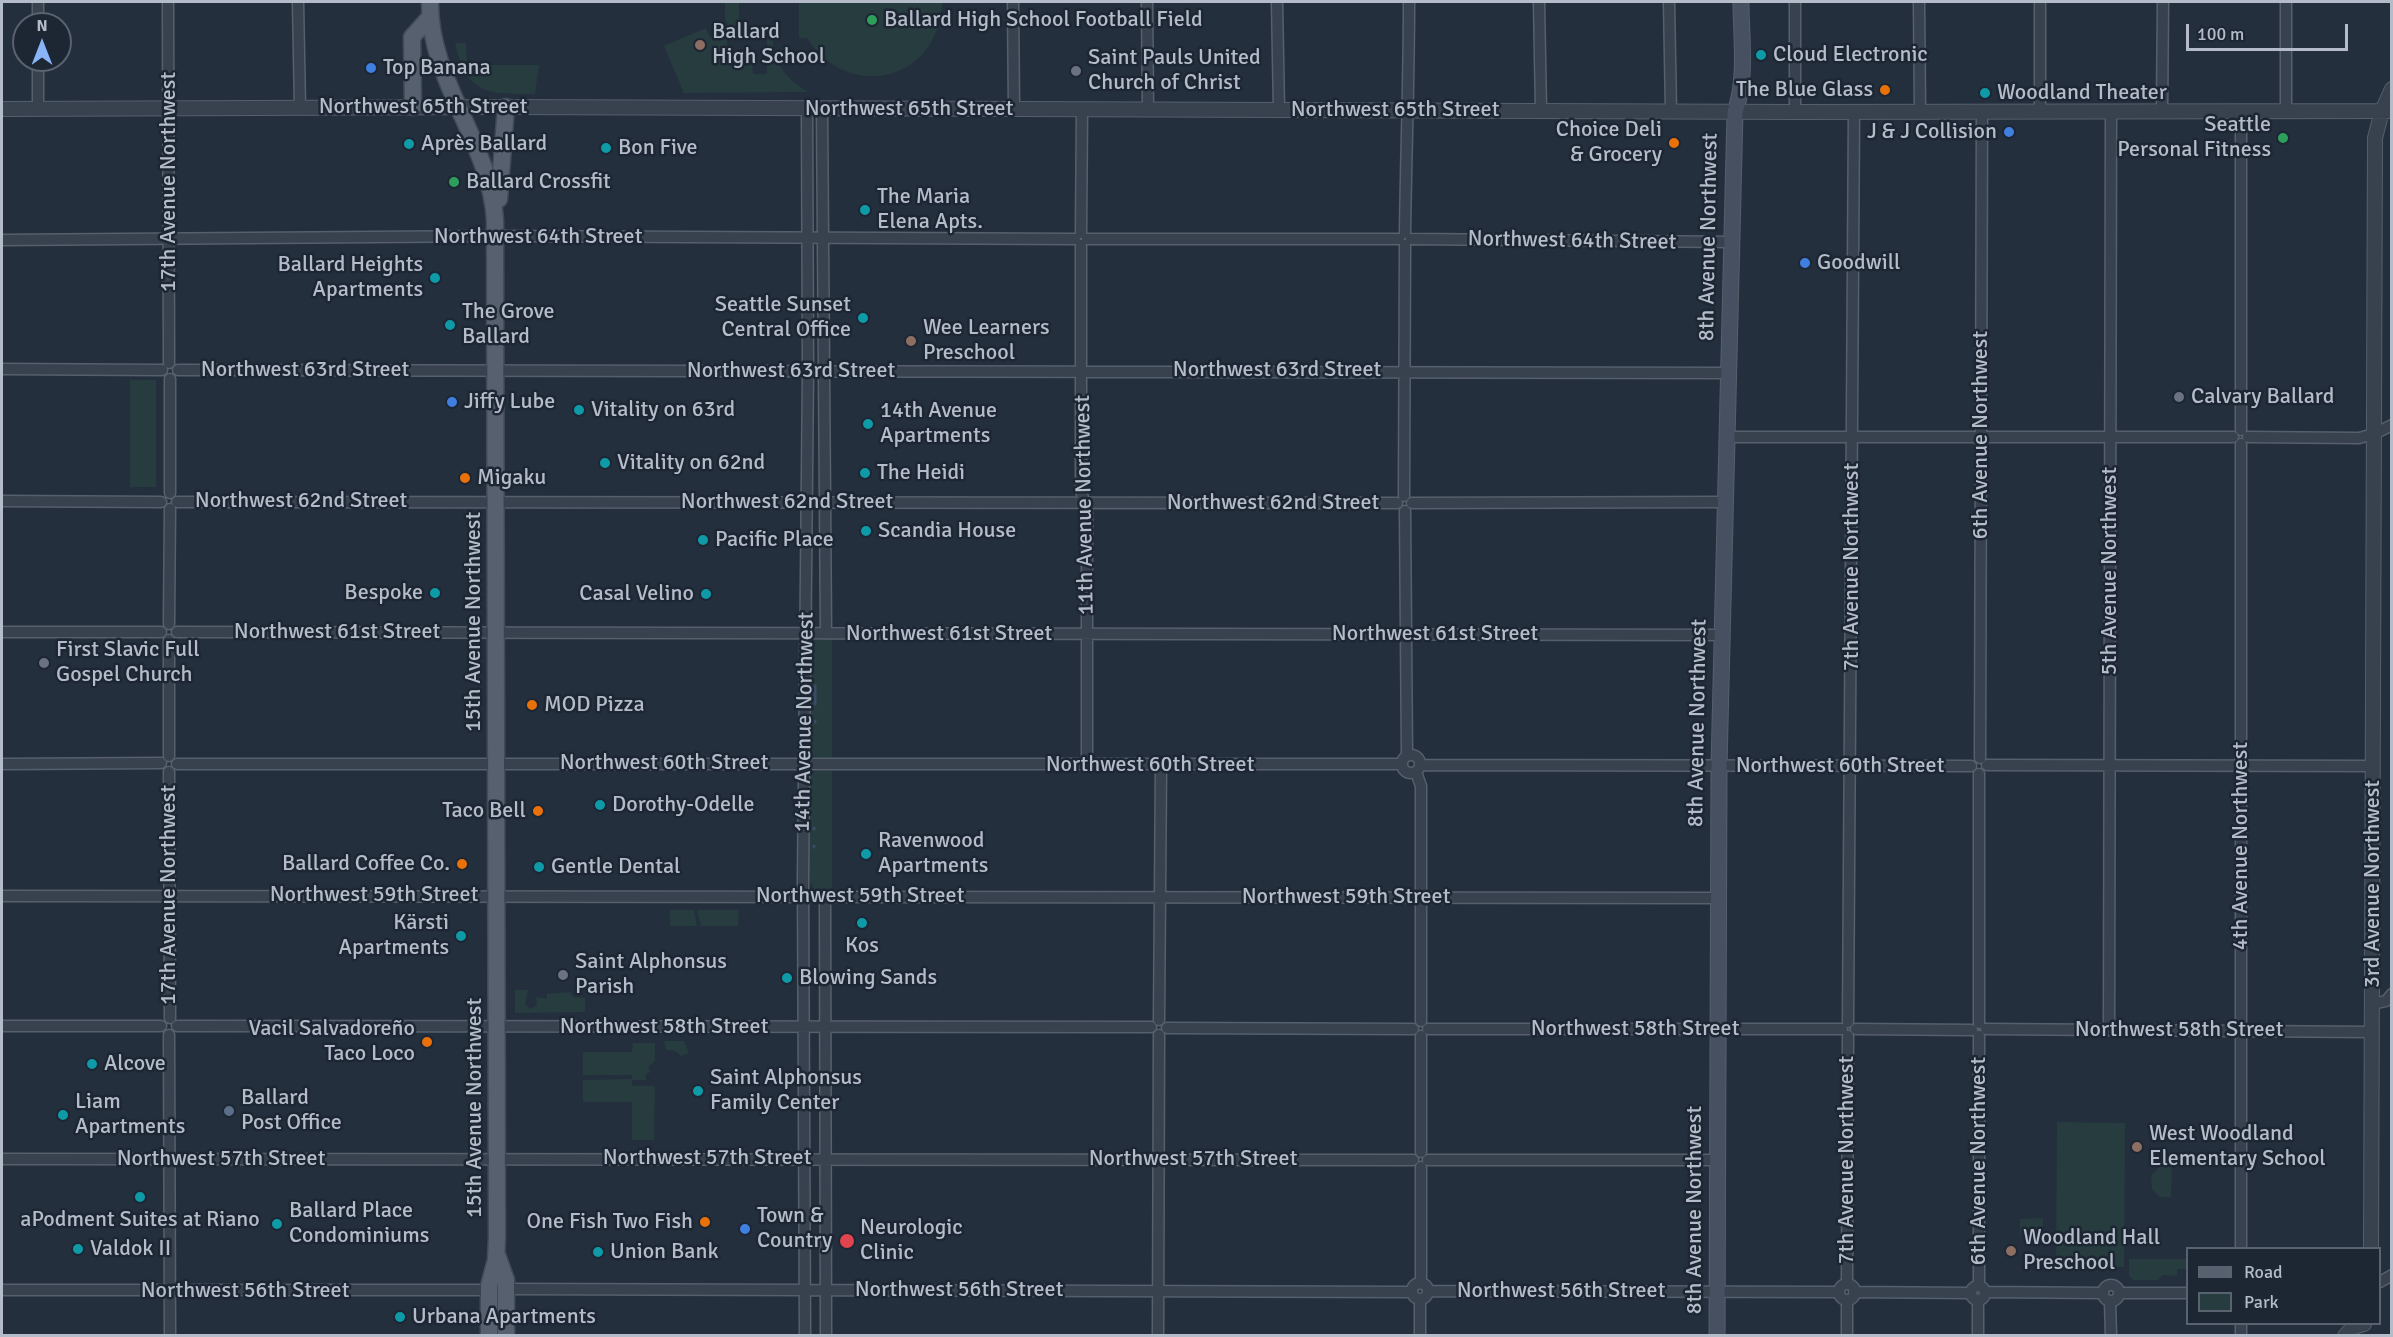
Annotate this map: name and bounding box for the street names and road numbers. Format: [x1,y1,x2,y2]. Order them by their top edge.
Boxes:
street label: 17th Avenue Northwest [156,72,182,292]
street label: Northwest 65th Street [319,94,527,120]
street label: Northwest 65th Street [805,96,1013,122]
street label: Northwest 65th Street [1291,97,1499,123]
street label: 8th Avenue Northwest [1694,133,1724,341]
street label: Northwest 64th Street [434,224,642,250]
street label: Northwest 64th Street [1467,226,1677,256]
street label: 6th Avenue Northwest [1968,331,1994,539]
street label: Northwest 63rd Street [201,357,409,383]
street label: Northwest 63rd Street [1173,357,1381,383]
street label: Northwest 63rd Street [687,358,895,384]
street label: 11th Avenue Northwest [1070,395,1100,615]
street label: 7th Avenue Northwest [1839,463,1865,671]
street label: 5th Avenue Northwest [2097,467,2123,675]
street label: Northwest 62nd Street [195,488,407,514]
street label: Northwest 62nd Street [681,489,893,515]
street label: Northwest 62nd Street [1167,490,1379,516]
street label: 15th Avenue Northwest [461,512,487,732]
street label: 14th Avenue Northwest [790,612,820,832]
street label: Northwest 61st Street [234,619,440,645]
street label: 8th Avenue Northwest [1683,619,1713,827]
street label: Northwest 61st Street [846,621,1052,647]
street label: Northwest 61st Street [1332,621,1538,647]
street label: 4th Avenue Northwest [2228,742,2254,950]
street label: Northwest 60th Street [560,750,768,776]
street label: Northwest 60th Street [1046,752,1254,778]
street label: Northwest 60th Street [1736,753,1944,779]
street label: 3rd Avenue Northwest [2360,780,2386,988]
street label: 17th Avenue Northwest [156,785,182,1005]
street label: Northwest 59th Street [270,882,478,908]
street label: Northwest 59th Street [756,883,964,909]
street label: Northwest 59th Street [1242,884,1450,910]
street label: 15th Avenue Northwest [462,998,488,1218]
street label: Northwest 58th Street [560,1014,768,1040]
street label: Northwest 58th Street [1531,1016,1739,1042]
street label: Northwest 58th Street [2075,1017,2283,1043]
street label: 7th Avenue Northwest [1834,1056,1860,1264]
street label: 6th Avenue Northwest [1966,1057,1992,1265]
street label: 8th Avenue Northwest [1682,1106,1708,1314]
street label: Northwest 57th Street [603,1145,811,1171]
street label: Northwest 57th Street [117,1146,325,1172]
street label: Northwest 57th Street [1089,1146,1297,1172]
street label: Northwest 56th Street [855,1277,1063,1303]
street label: Northwest 56th Street [141,1278,349,1304]
street label: Northwest 56th Street [1457,1278,1665,1304]

